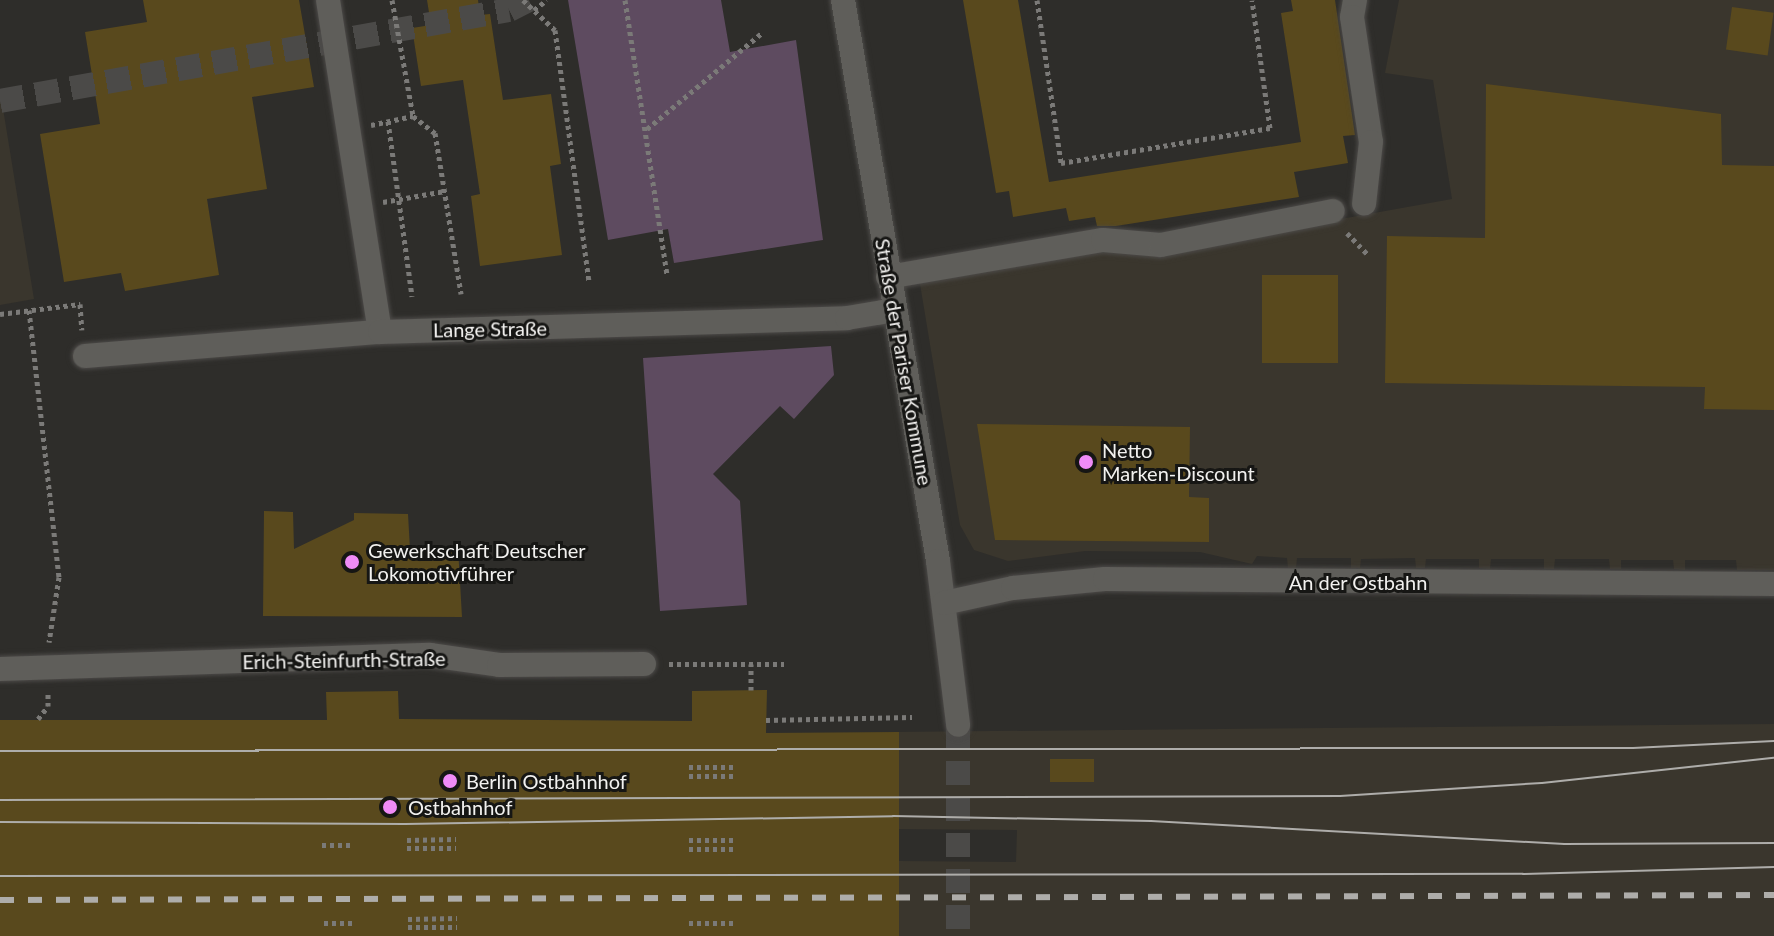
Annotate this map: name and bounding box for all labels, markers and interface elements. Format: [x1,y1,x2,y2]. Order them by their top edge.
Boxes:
street label: Straße der Pariser Kommune [870,236,938,488]
street label: Lange Straße [433,316,547,342]
place label: Netto Marken-Discount [1102,438,1255,485]
marker: Netto Marken-Discount [1077,453,1095,471]
place label: Gewerkschaft Deutscher Lokomotivführer [368,538,586,585]
marker: Gewerkschaft Deutscher Lokomotivführer [343,553,361,571]
street label: An der Ostbahn [1288,570,1428,594]
street label: Erich-Steinfurth-Straße [242,646,446,674]
place label: Berlin Ostbahnhof [466,769,627,793]
marker: Berlin Ostbahnhof [441,772,459,790]
place label: Ostbahnhof [408,795,512,819]
marker: Ostbahnhof [379,796,401,818]

